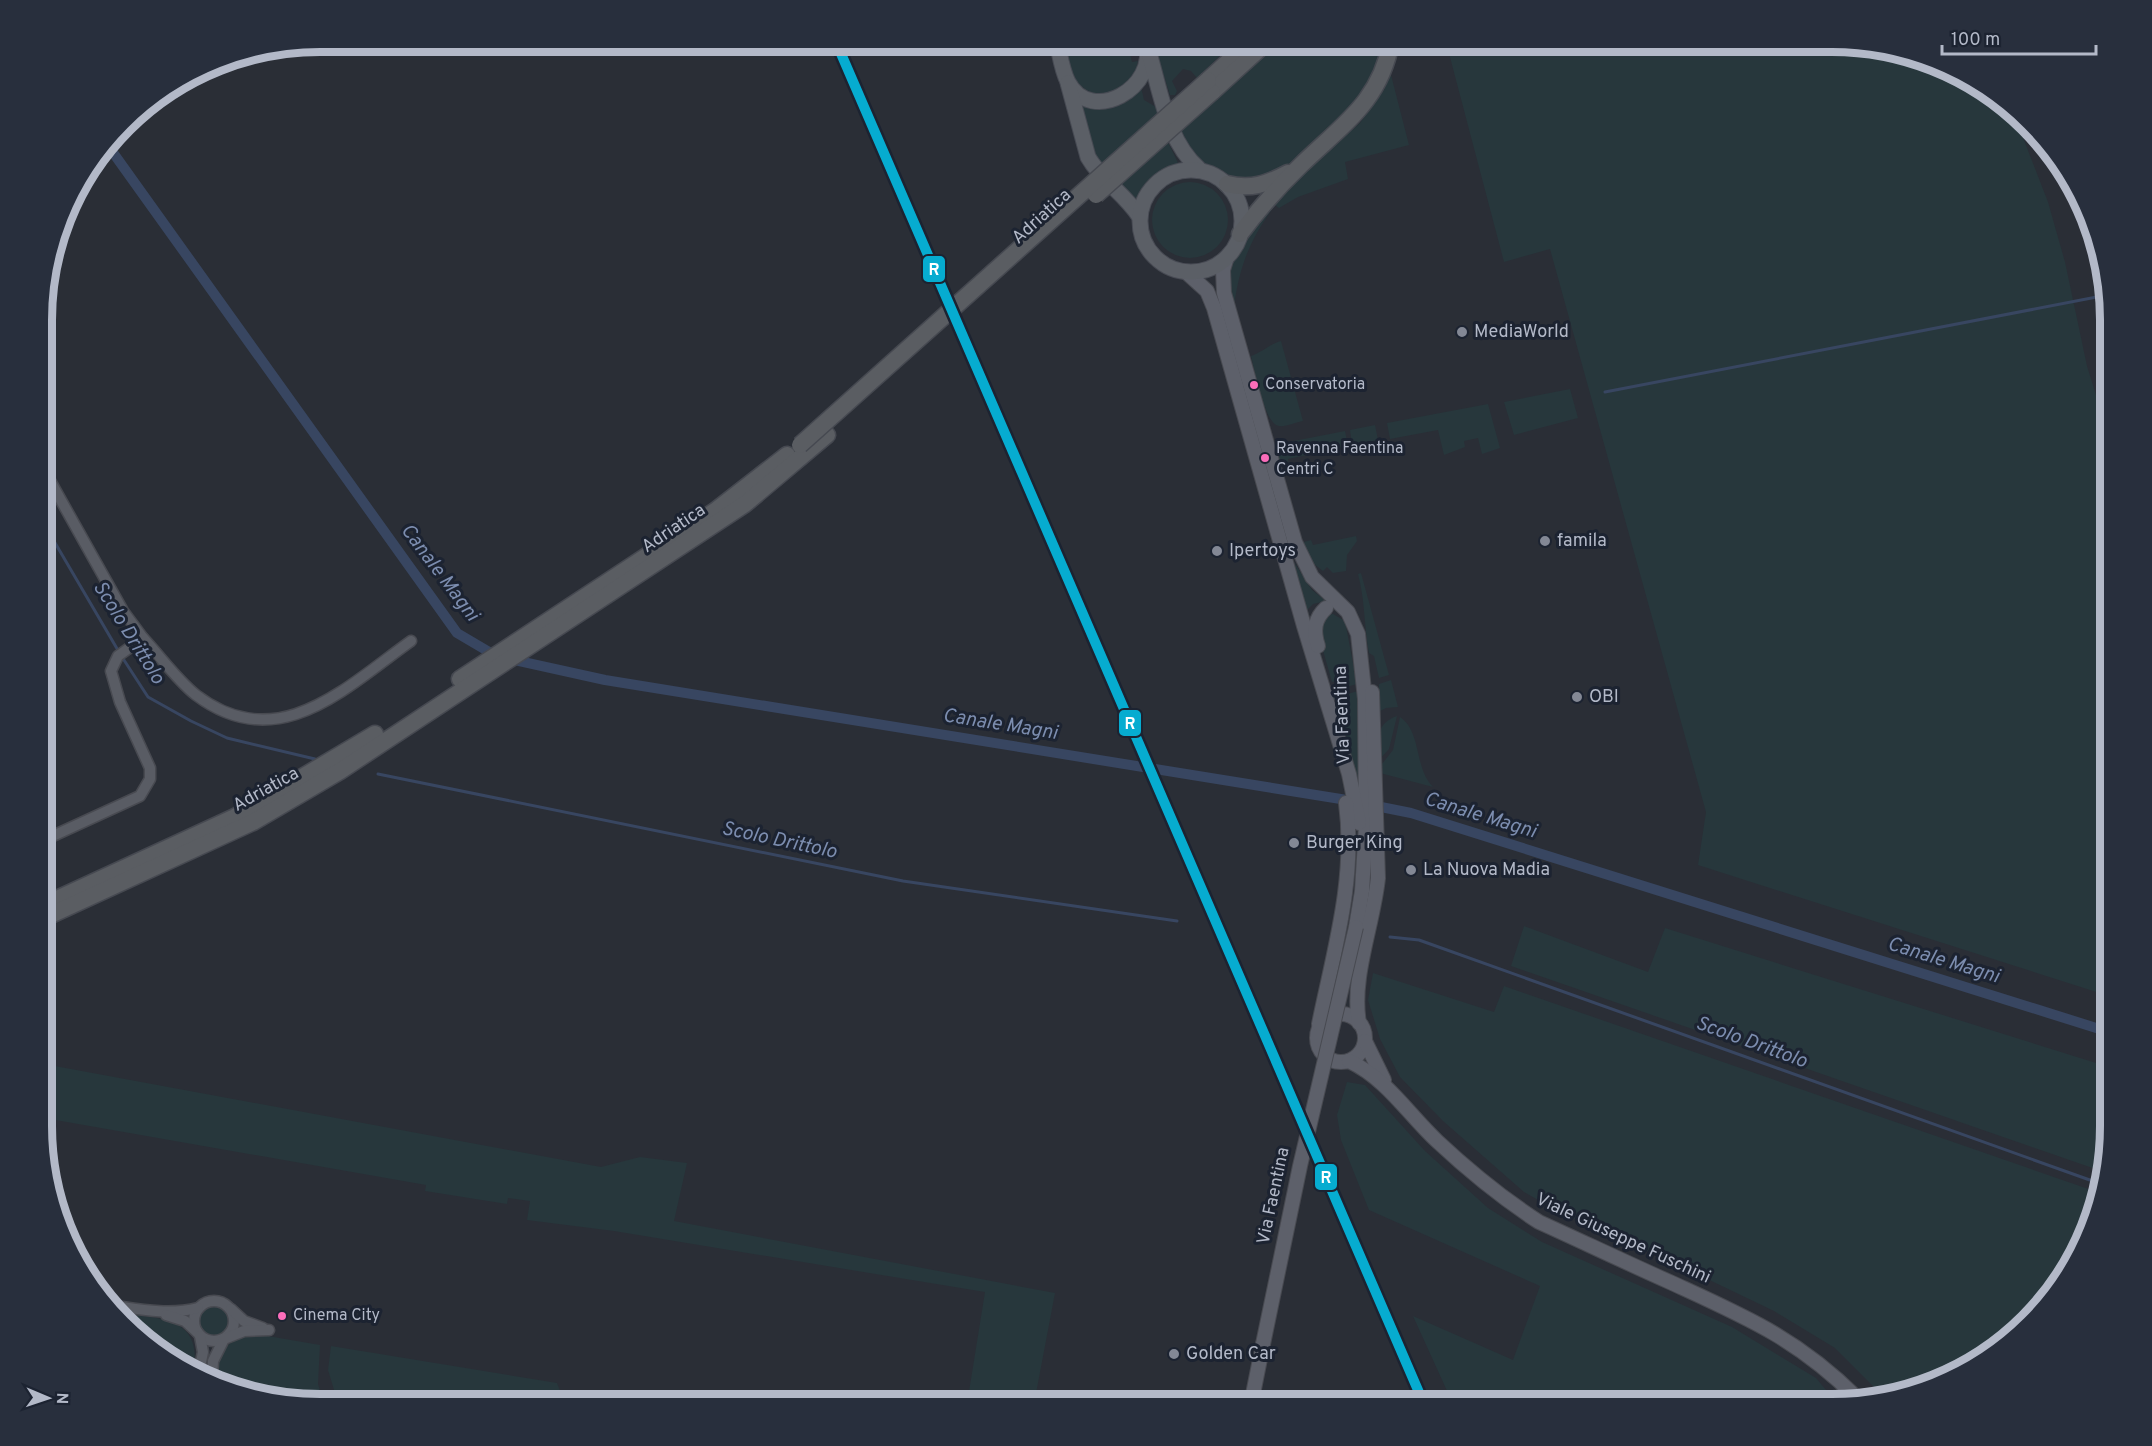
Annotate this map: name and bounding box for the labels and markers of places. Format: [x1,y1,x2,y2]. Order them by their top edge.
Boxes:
place label: MediaWorld [1474,321,1569,344]
marker: MediaWorld [1455,325,1469,339]
place label: Conservatoria [1265,375,1365,395]
marker: Conservatoria [1248,379,1260,391]
place label: Ravenna Faentina Centri C [1276,439,1403,480]
marker: Ravenna Faentina Centri C [1259,452,1271,464]
place label: famila [1557,530,1607,553]
marker: famila [1538,534,1552,548]
place label: Ipertoys [1229,540,1296,563]
marker: Ipertoys [1210,544,1224,558]
place label: OBI [1589,686,1619,709]
marker: OBI [1570,690,1584,704]
place label: Burger King [1306,832,1403,855]
marker: Burger King [1287,836,1301,850]
place label: La Nuova Madia [1423,859,1550,882]
marker: La Nuova Madia [1404,863,1418,877]
place label: Cinema City [293,1306,380,1326]
marker: Cinema City [276,1310,288,1322]
place label: Golden Car [1186,1343,1276,1366]
marker: Golden Car [1167,1347,1181,1361]

